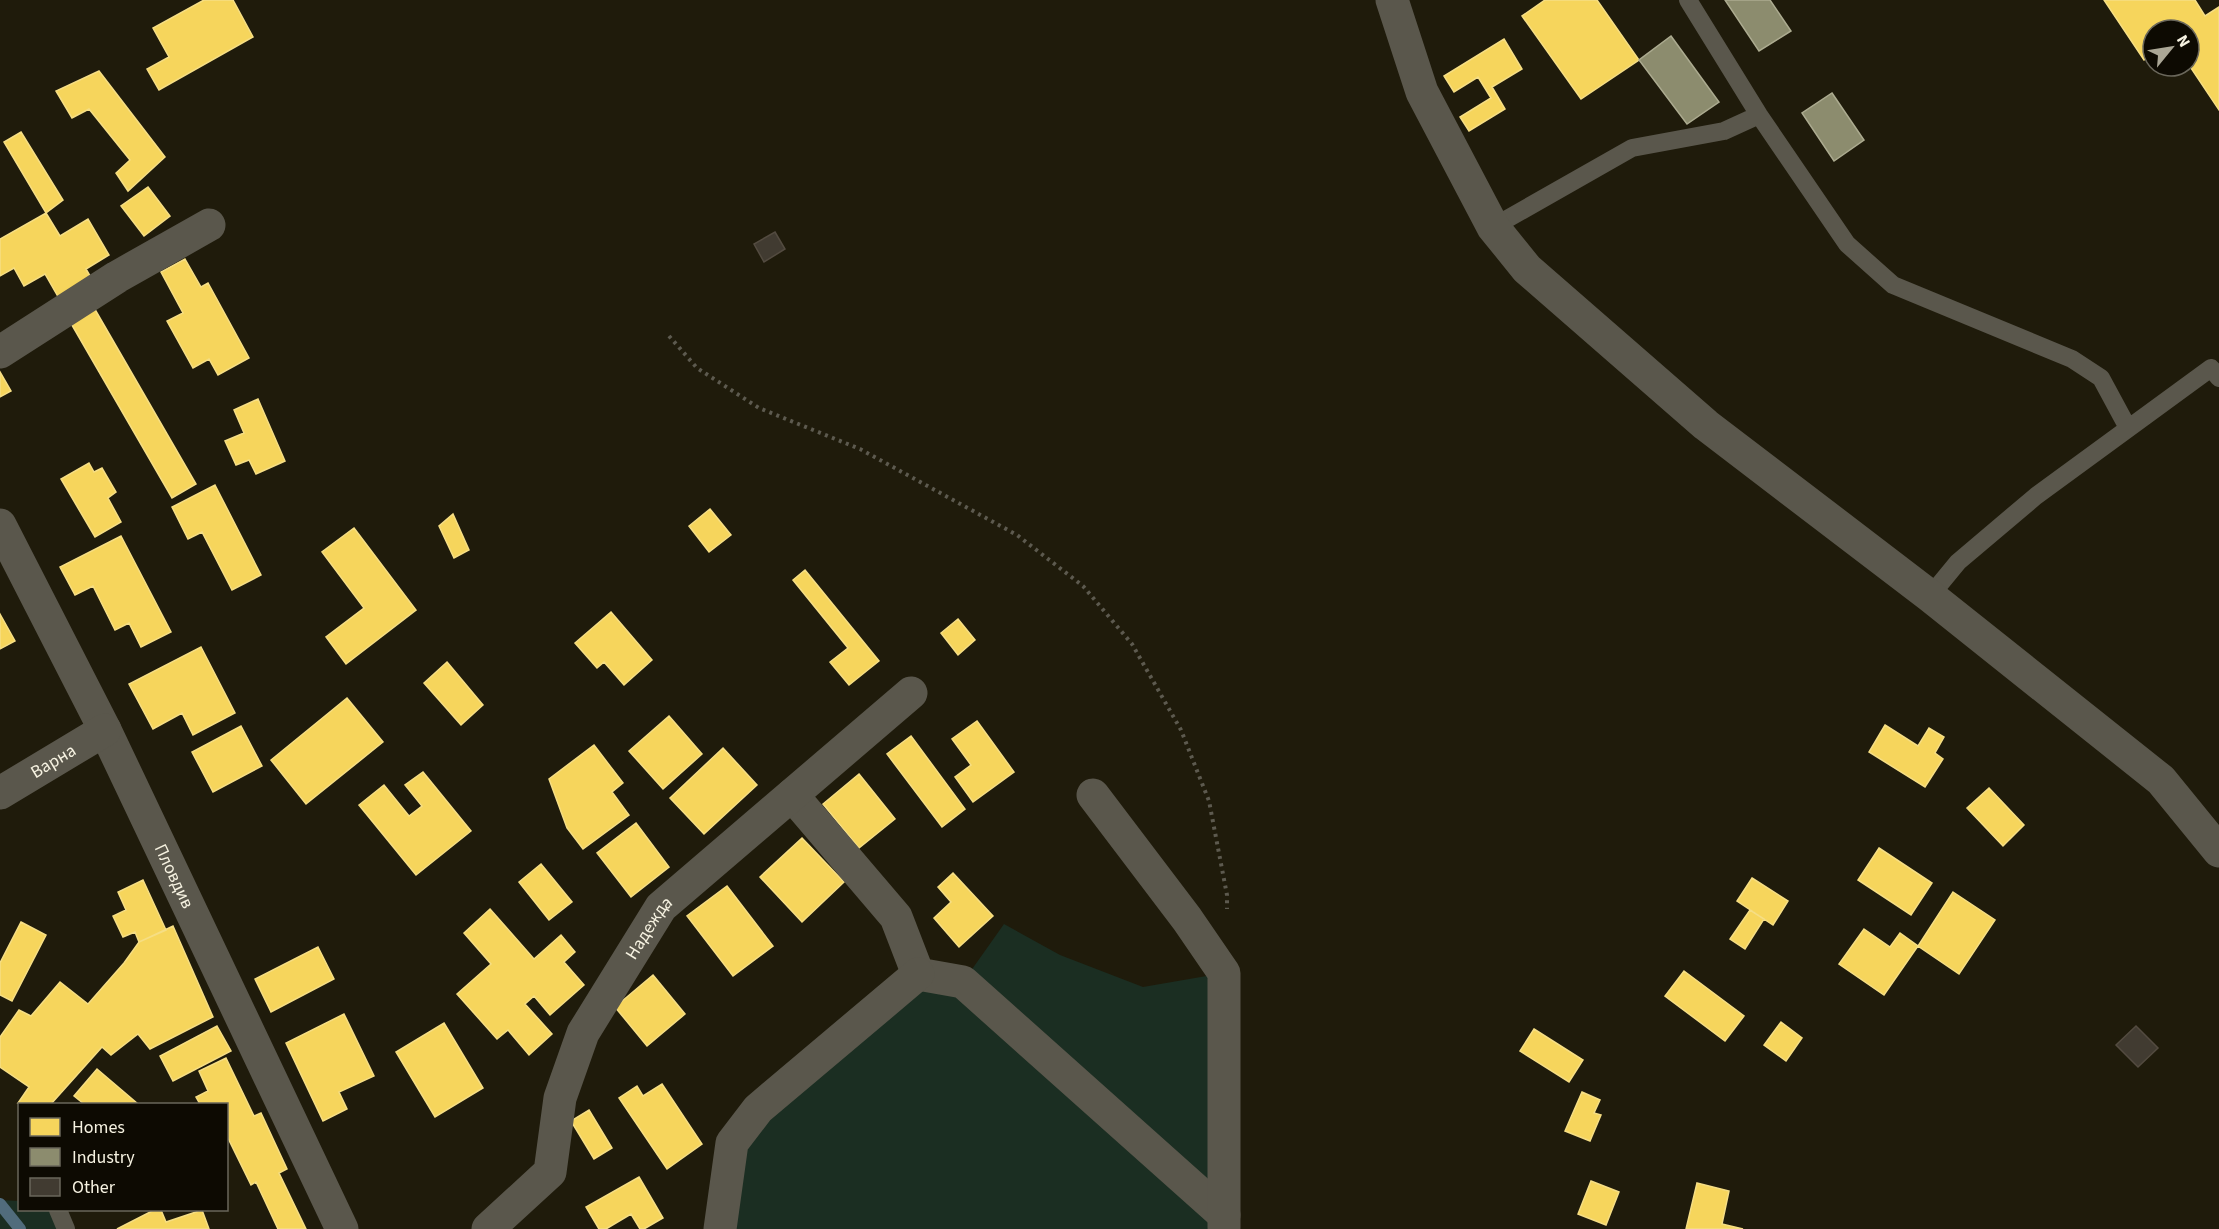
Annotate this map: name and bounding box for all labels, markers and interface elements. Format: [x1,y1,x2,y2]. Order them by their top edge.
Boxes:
north arrow [2141,18,2201,78]
text: N [2171,31,2195,51]
street label: Варна [26,738,81,785]
street label: Пловдив [148,840,200,913]
street label: Надежда [620,891,678,964]
legend [18,1103,228,1211]
text: Homes [72,1115,125,1140]
text: Industry [72,1145,135,1170]
text: Other [72,1175,116,1200]

